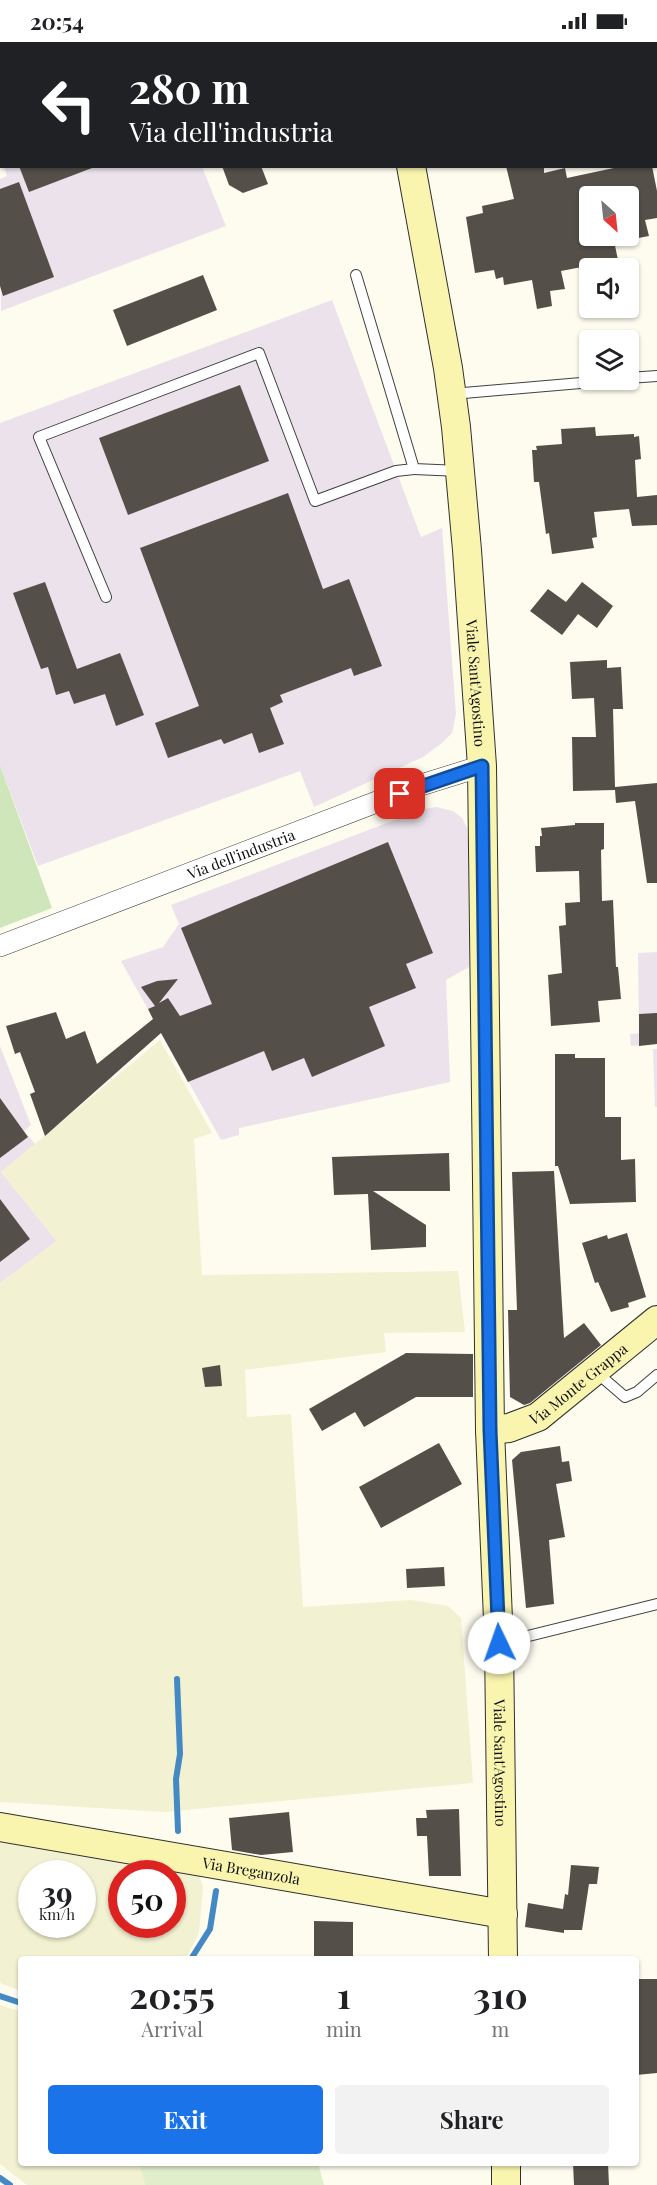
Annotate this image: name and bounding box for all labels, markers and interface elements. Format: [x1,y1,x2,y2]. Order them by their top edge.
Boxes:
text: 20:54 [30,6,84,36]
text: 280 m [129,59,249,115]
icon: left [30,66,108,144]
text: Via dell'industria [129,113,333,149]
north arrow [579,186,639,246]
map controls [579,186,639,390]
button: sound [579,258,639,318]
button: layers [579,330,639,390]
street label: Viale Sant'Agostino [462,618,491,748]
pin [374,768,425,819]
icon: arrive [383,777,416,810]
street label: Via dell'industria [183,824,298,884]
street label: Via Monte Grappa [526,1338,632,1430]
position arrow [467,1611,531,1675]
street label: Viale Sant'Agostino [490,1698,511,1827]
street label: Via Breganzola [200,1852,302,1889]
speed limit sign: 50 [108,1860,186,1938]
text: 39 [41,1872,73,1912]
text: km/h [39,1904,75,1924]
text: 20:55 [129,1970,215,2018]
text: 1 [337,1970,351,2018]
text: 310 [473,1970,528,2018]
text: Arrival [141,2015,203,2042]
text: min [326,2015,362,2042]
text: m [492,2015,509,2042]
button: Exit [48,2085,323,2154]
button: Share [335,2085,609,2154]

